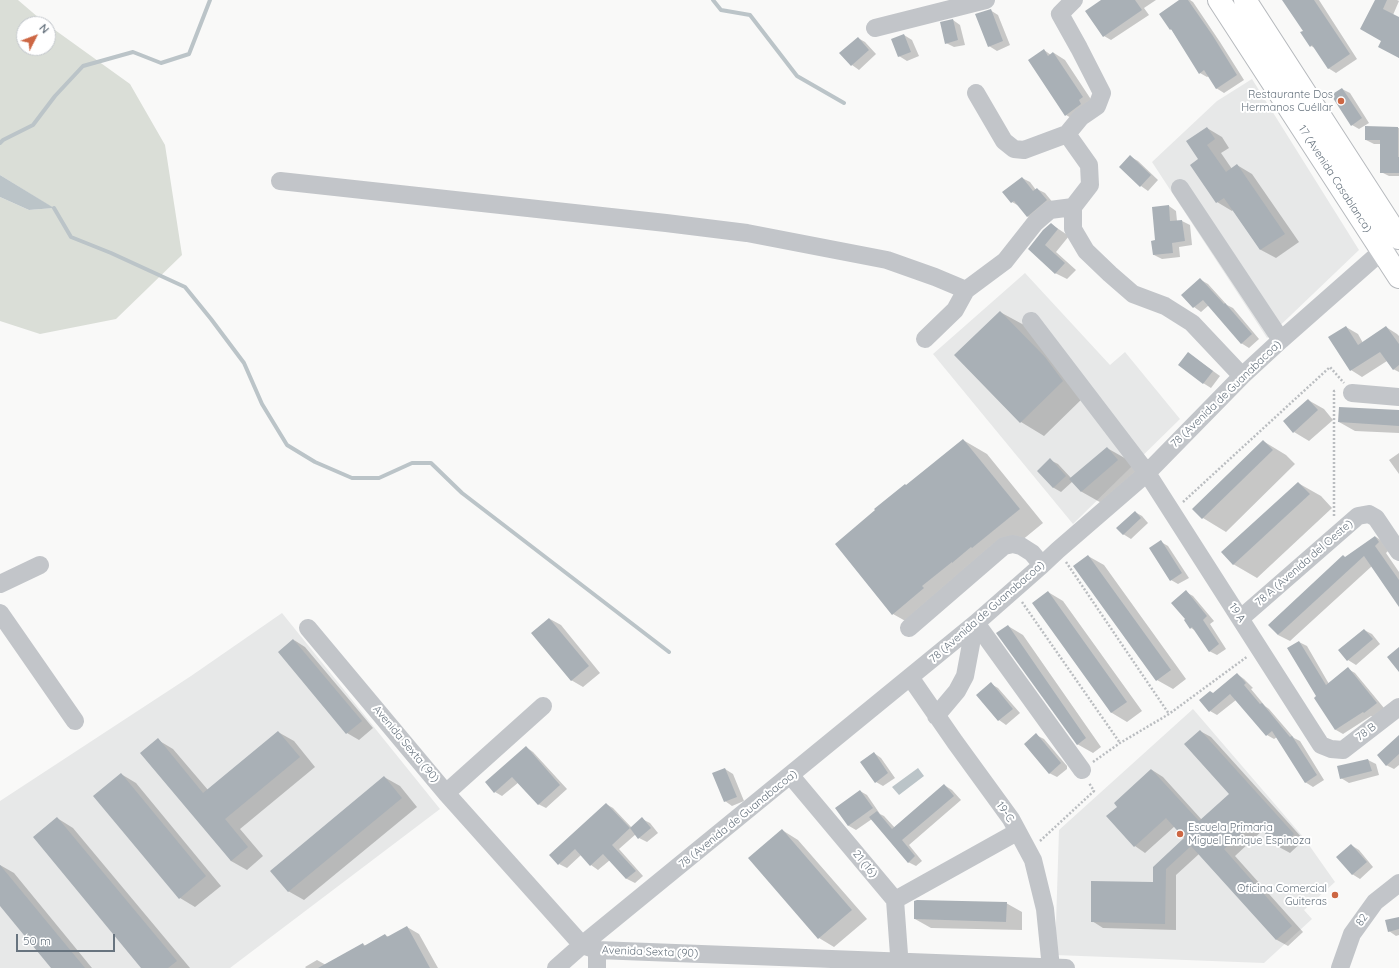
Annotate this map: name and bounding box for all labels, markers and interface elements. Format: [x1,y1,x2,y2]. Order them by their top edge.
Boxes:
north arrow [16,16,56,56]
text: N [36,21,52,36]
place label: Restaurante Dos Hermanos Cuéllar [1241,88,1333,114]
marker: Restaurante Dos Hermanos Cuéllar [1336,96,1346,106]
street label: 17 (Avenida Casablanca) [1295,123,1375,235]
street label: 78 (Avenida de Guanabacoa) [1168,338,1284,450]
street label: 78 A (Avenida del Oeste) [1253,517,1355,609]
street label: 78 (Avenida de Guanabacoa) [927,558,1047,666]
street label: 19 A [1226,601,1248,625]
street label: Avenida Sexta (90) [370,703,442,785]
street label: 78 B [1353,720,1379,744]
street label: 78 (Avenida de Guanabacoa) [676,767,800,871]
street label: 19-C [993,799,1017,825]
place label: Escuela Primaria Miguel Enrique Espinoza [1188,821,1311,847]
marker: Escuela Primaria Miguel Enrique Espinoza [1175,829,1185,839]
street label: 21 (16) [850,848,880,880]
place label: Oficina Comercial Guiteras [1237,882,1327,908]
marker: Oficina Comercial Guiteras [1330,890,1340,900]
street label: 82 [1353,911,1371,929]
scale bar [18,926,117,952]
text: 50 m [23,933,51,948]
street label: Avenida Sexta (90) [602,944,698,960]

